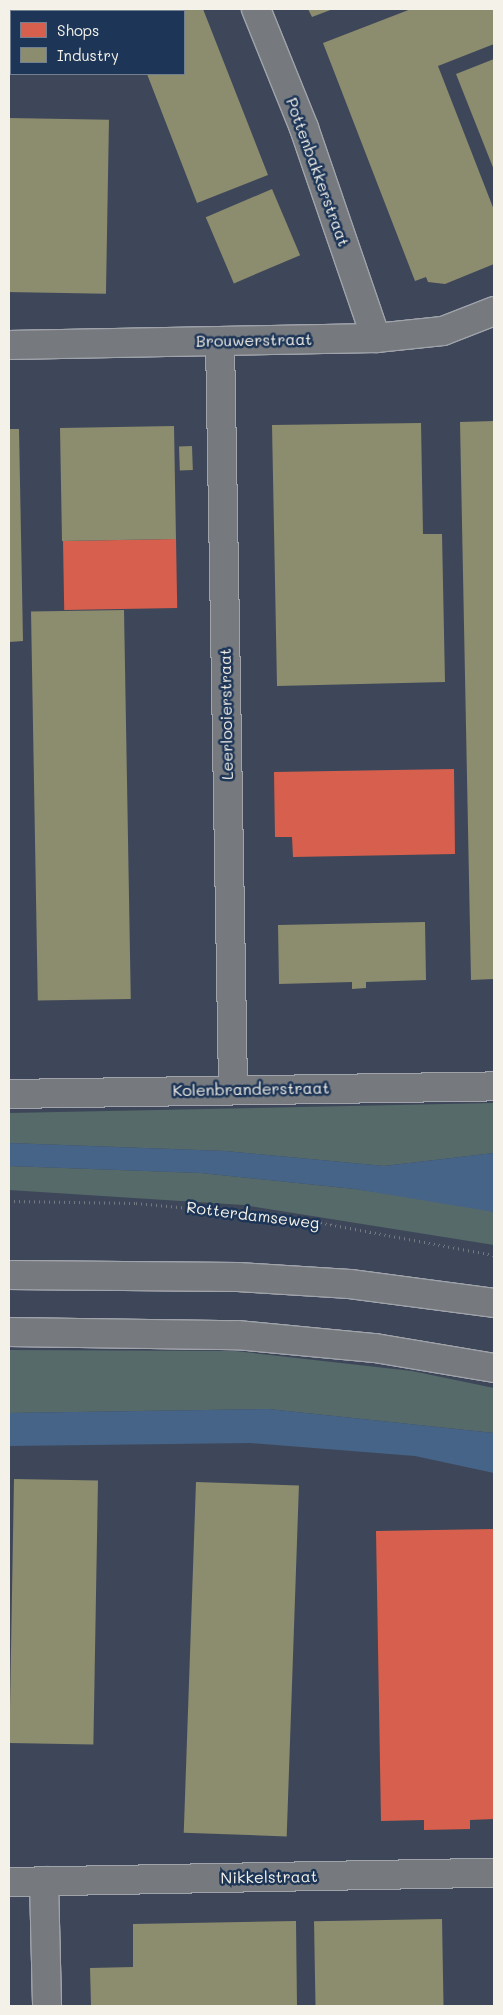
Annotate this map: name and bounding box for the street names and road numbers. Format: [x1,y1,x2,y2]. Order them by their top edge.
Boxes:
street label: Pottenbakkerstraat [282,95,354,249]
street label: Brouwerstraat [196,329,312,351]
street label: Leerlooierstraat [215,648,237,780]
street label: Kolenbranderstraat [172,1078,330,1100]
street label: Rotterdamseweg [185,1197,321,1233]
street label: Nikkelstraat [220,1867,318,1887]

